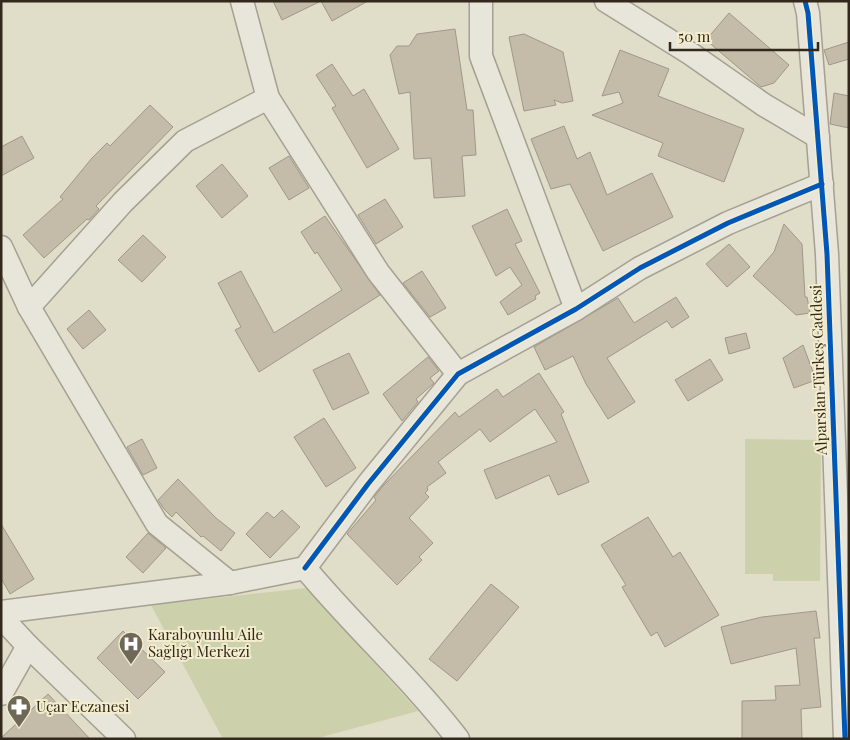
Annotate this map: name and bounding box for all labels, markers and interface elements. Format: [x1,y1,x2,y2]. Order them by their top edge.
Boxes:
scale bar [670,20,818,52]
text: 50 m [678,26,711,46]
street label: Alparslan Türkeş Caddesi [805,284,831,457]
place label: Karaboyunlu Aile Sağlığı Merkezi [148,624,263,661]
hospital icon: Karaboyunlu Aile Sağlığı Merkezi [118,631,144,665]
pharmacy icon: Uçar Eczanesi [6,694,32,728]
place label: Uçar Eczanesi [36,696,130,716]

